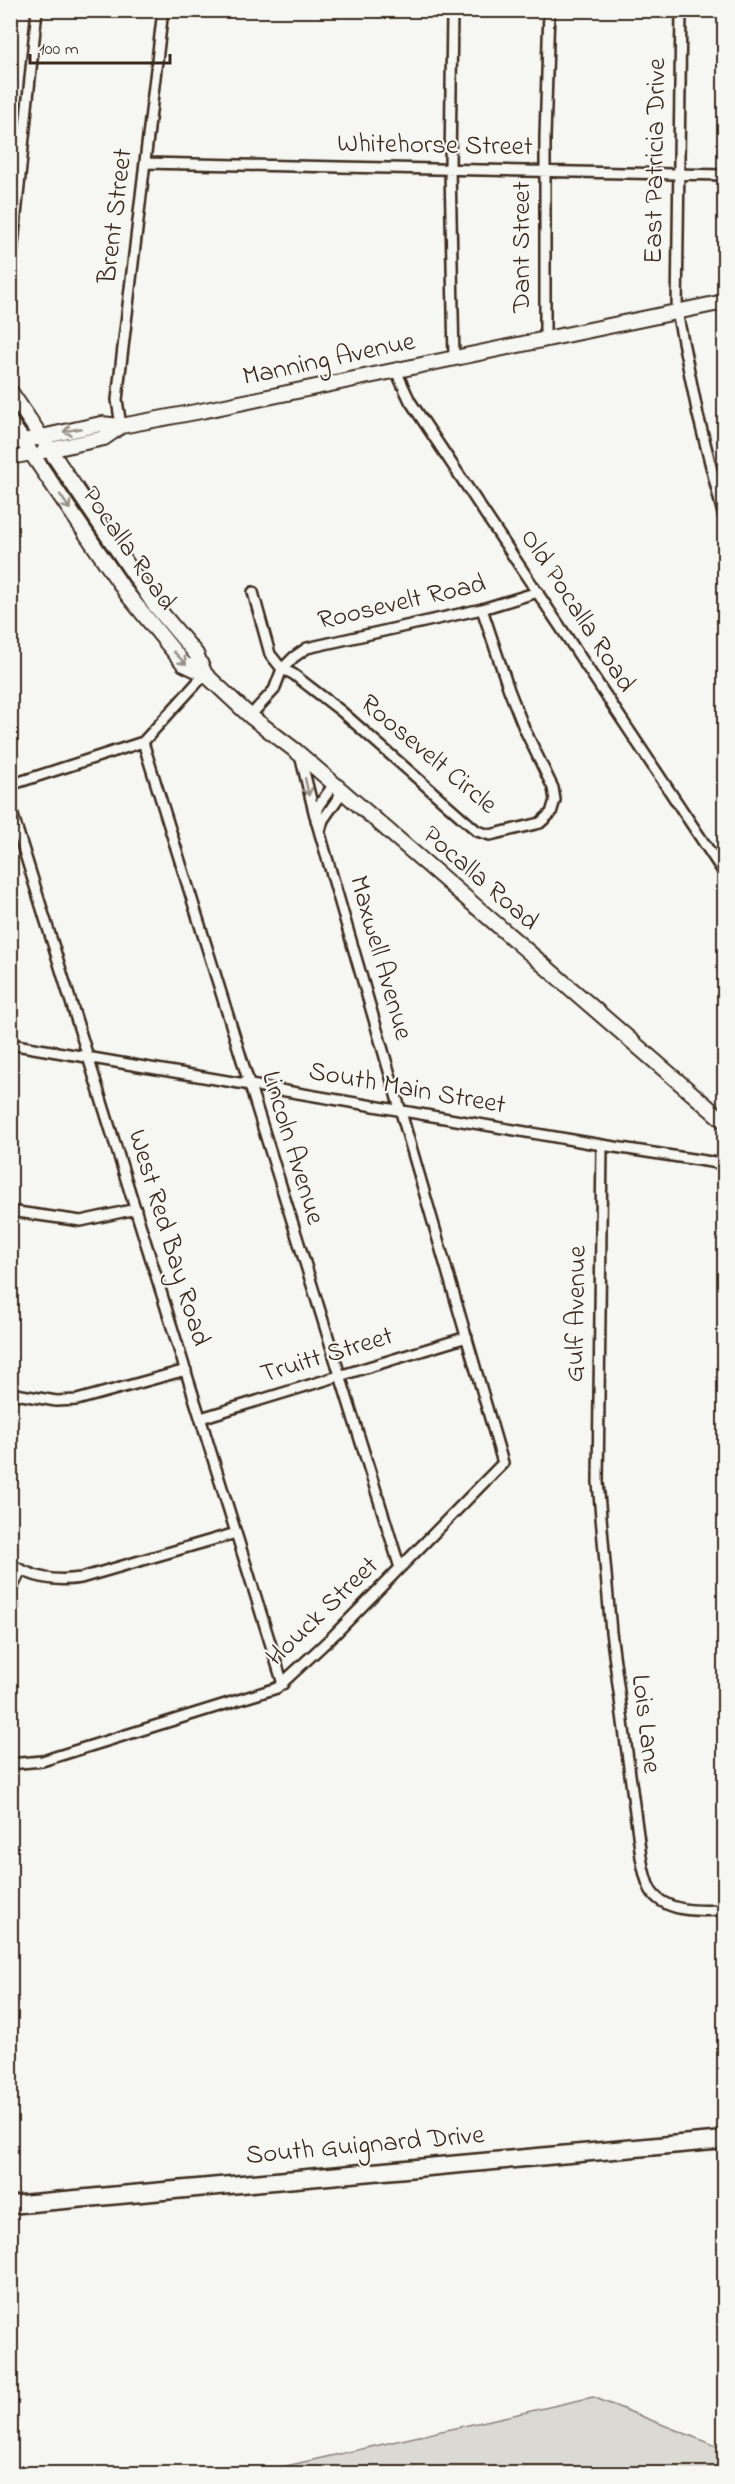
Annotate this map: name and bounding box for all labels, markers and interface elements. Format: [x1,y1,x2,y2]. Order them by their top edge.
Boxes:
scale bar [30,27,170,65]
text: 100 m [39,37,79,63]
street label: East Patricia Drive [635,57,677,264]
street label: Whitehorse Street [337,125,533,167]
street label: Brent Street [88,146,144,287]
street label: Dant Street [503,181,542,314]
street label: Manning Avenue [239,323,420,397]
one-way arrow [62,425,82,436]
street label: Pocalla Road [71,479,185,619]
one-way arrow [59,493,71,510]
street label: Old Pocalla Road [509,522,645,700]
street label: Roosevelt Road [314,565,490,641]
one-way arrow [173,651,188,666]
street label: Roosevelt Circle [351,686,506,825]
one-way arrow [302,778,314,797]
street label: Pocalla Road [413,817,547,941]
street label: Maxwell Avenue [338,871,422,1046]
street label: South Main Street [305,1052,509,1126]
street label: Lincoln Avenue [250,1066,334,1230]
street label: West Red Bay Road [116,1125,220,1351]
street label: Gulf Avenue [556,1244,598,1383]
street label: Truitt Street [256,1317,398,1395]
street label: Houck Street [258,1548,388,1676]
street label: Lois Lane [620,1672,671,1777]
street label: South Guignard Drive [244,2116,487,2176]

